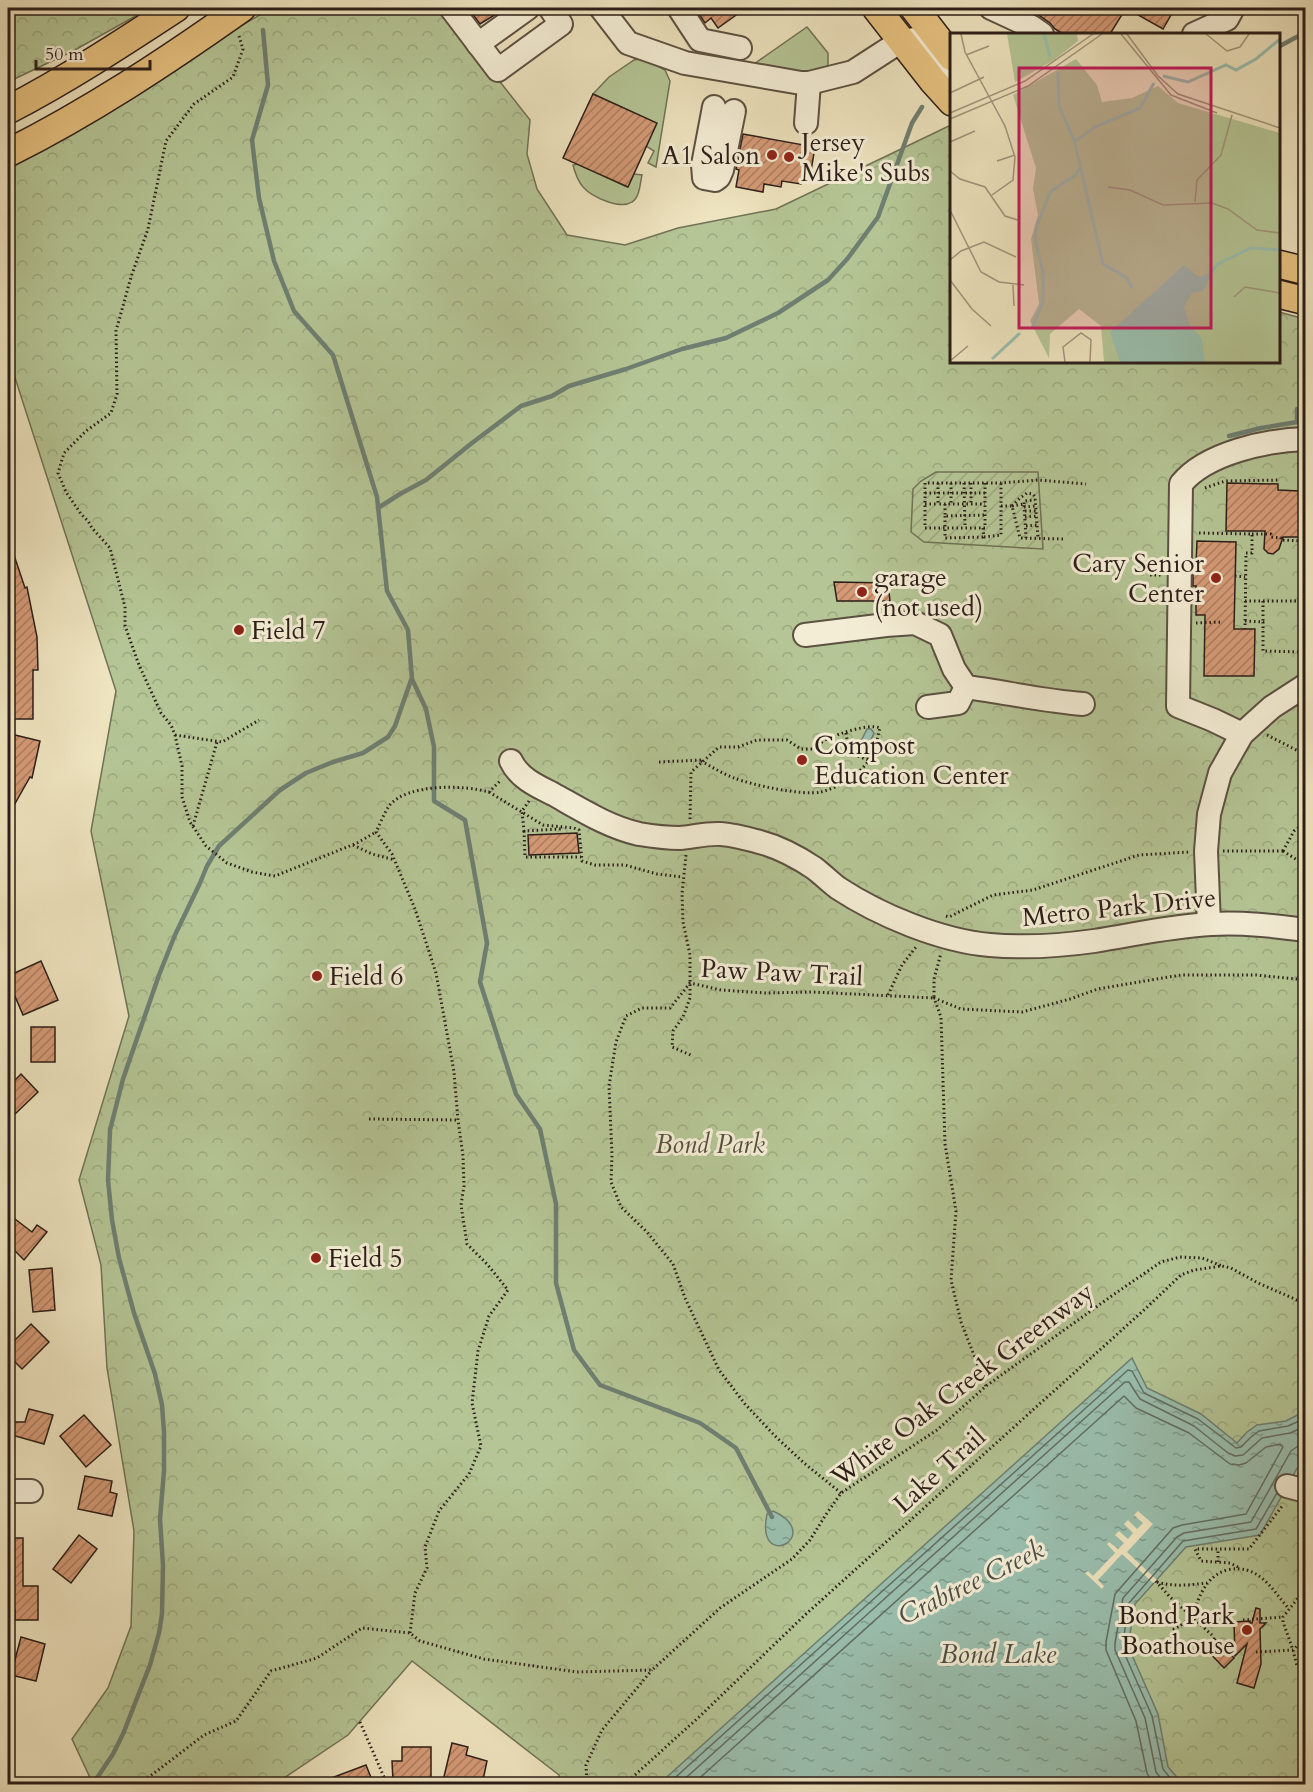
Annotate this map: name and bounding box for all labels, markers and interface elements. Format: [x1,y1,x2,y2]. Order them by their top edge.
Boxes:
scale bar [36,33,150,71]
inset map [950,33,1280,363]
text: 50 m [45,42,84,67]
place label: Jersey Mike's Subs [797,125,930,190]
place label: A1 Salon [661,138,760,173]
marker: A1 Salon [765,148,779,162]
marker: Jersey Mike's Subs [782,150,796,164]
place label: Cary Senior Center [1072,546,1205,611]
place label: garage (not used) [874,560,983,625]
marker: Cary Senior Center [1209,571,1223,585]
marker: garage (not used) [855,585,869,599]
place label: Field 7 [251,613,326,648]
marker: Field 7 [232,623,246,637]
place label: Compost Education Center [814,728,1009,793]
marker: Compost Education Center [795,753,809,767]
street label: Metro Park Drive [1020,880,1218,935]
street label: Paw Paw Trail [700,951,864,994]
place label: Field 6 [329,959,404,994]
marker: Field 6 [310,969,324,983]
park label: Bond Park [655,1127,765,1162]
place label: Field 5 [328,1241,403,1276]
marker: Field 5 [309,1251,323,1265]
street label: White Oak Creek Greenway [823,1274,1101,1495]
street label: Lake Trail [885,1419,993,1521]
water label: Crabtree Creek [892,1531,1051,1634]
place label: Bond Park Boathouse [1118,1598,1235,1663]
marker: Bond Park Boathouse [1240,1623,1254,1637]
water label: Bond Lake [940,1636,1057,1673]

